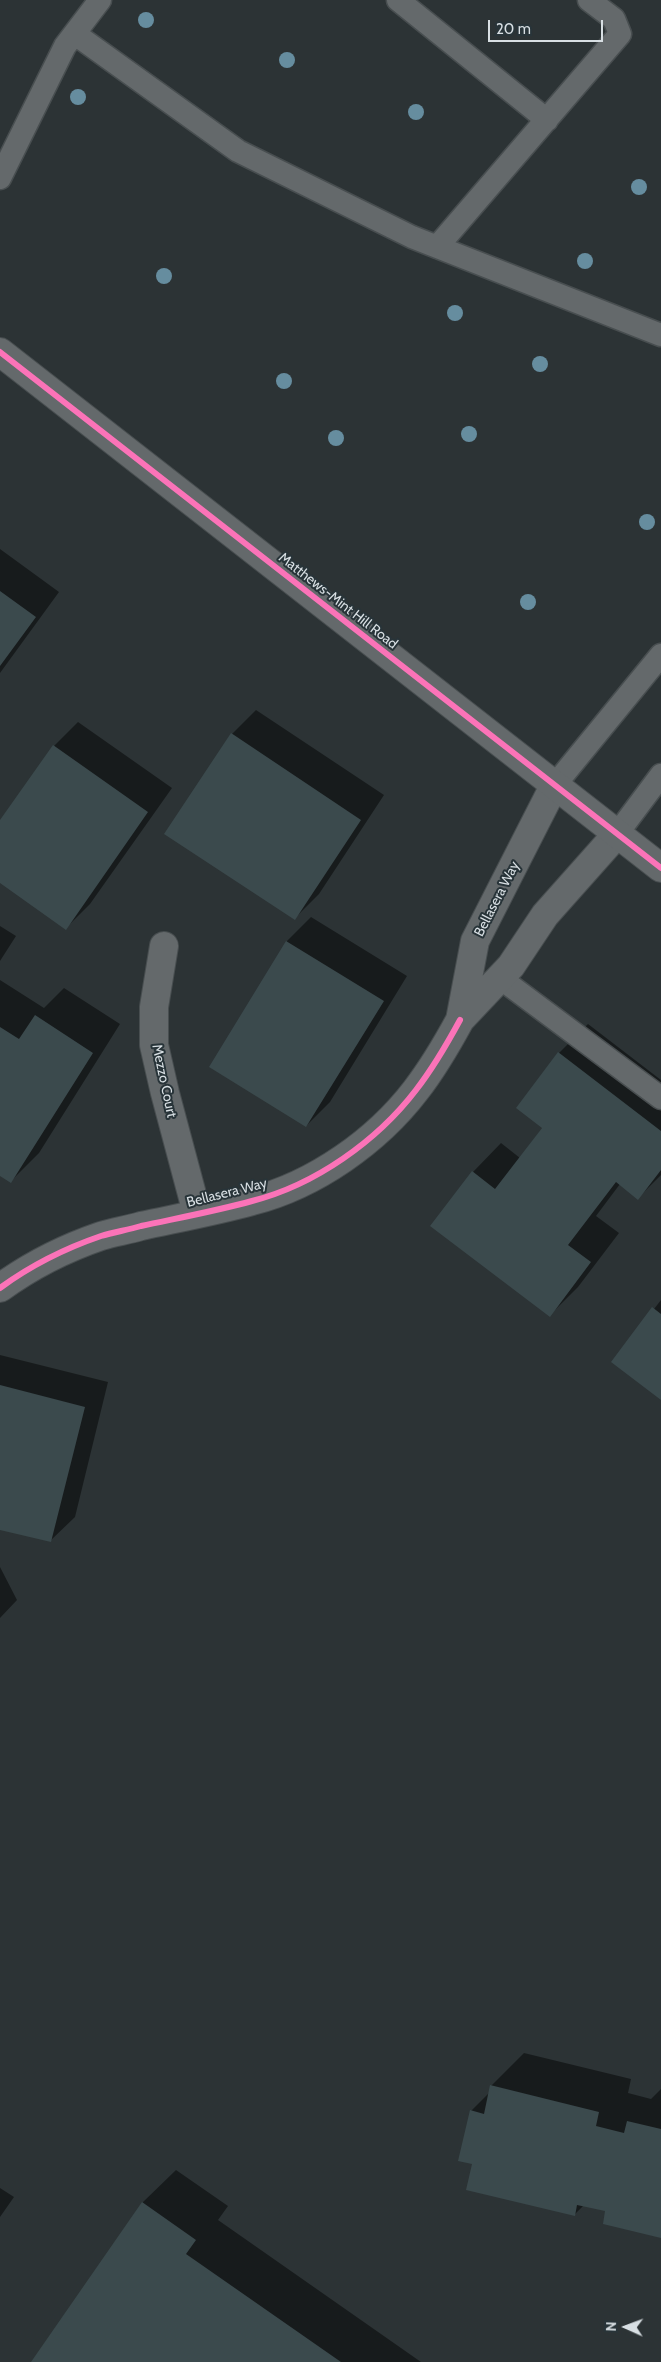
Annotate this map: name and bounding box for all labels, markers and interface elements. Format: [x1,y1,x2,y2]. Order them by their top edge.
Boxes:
scale bar [491,10,606,42]
text: 20 m [496,20,531,38]
street label: Matthews-Mint Hill Road [275,549,401,653]
street label: Bellasera Way [471,859,523,939]
street label: Mezzo Court [148,1043,180,1119]
street label: Bellasera Way [185,1175,269,1211]
north arrow [601,2302,651,2352]
text: N [602,2321,620,2332]

